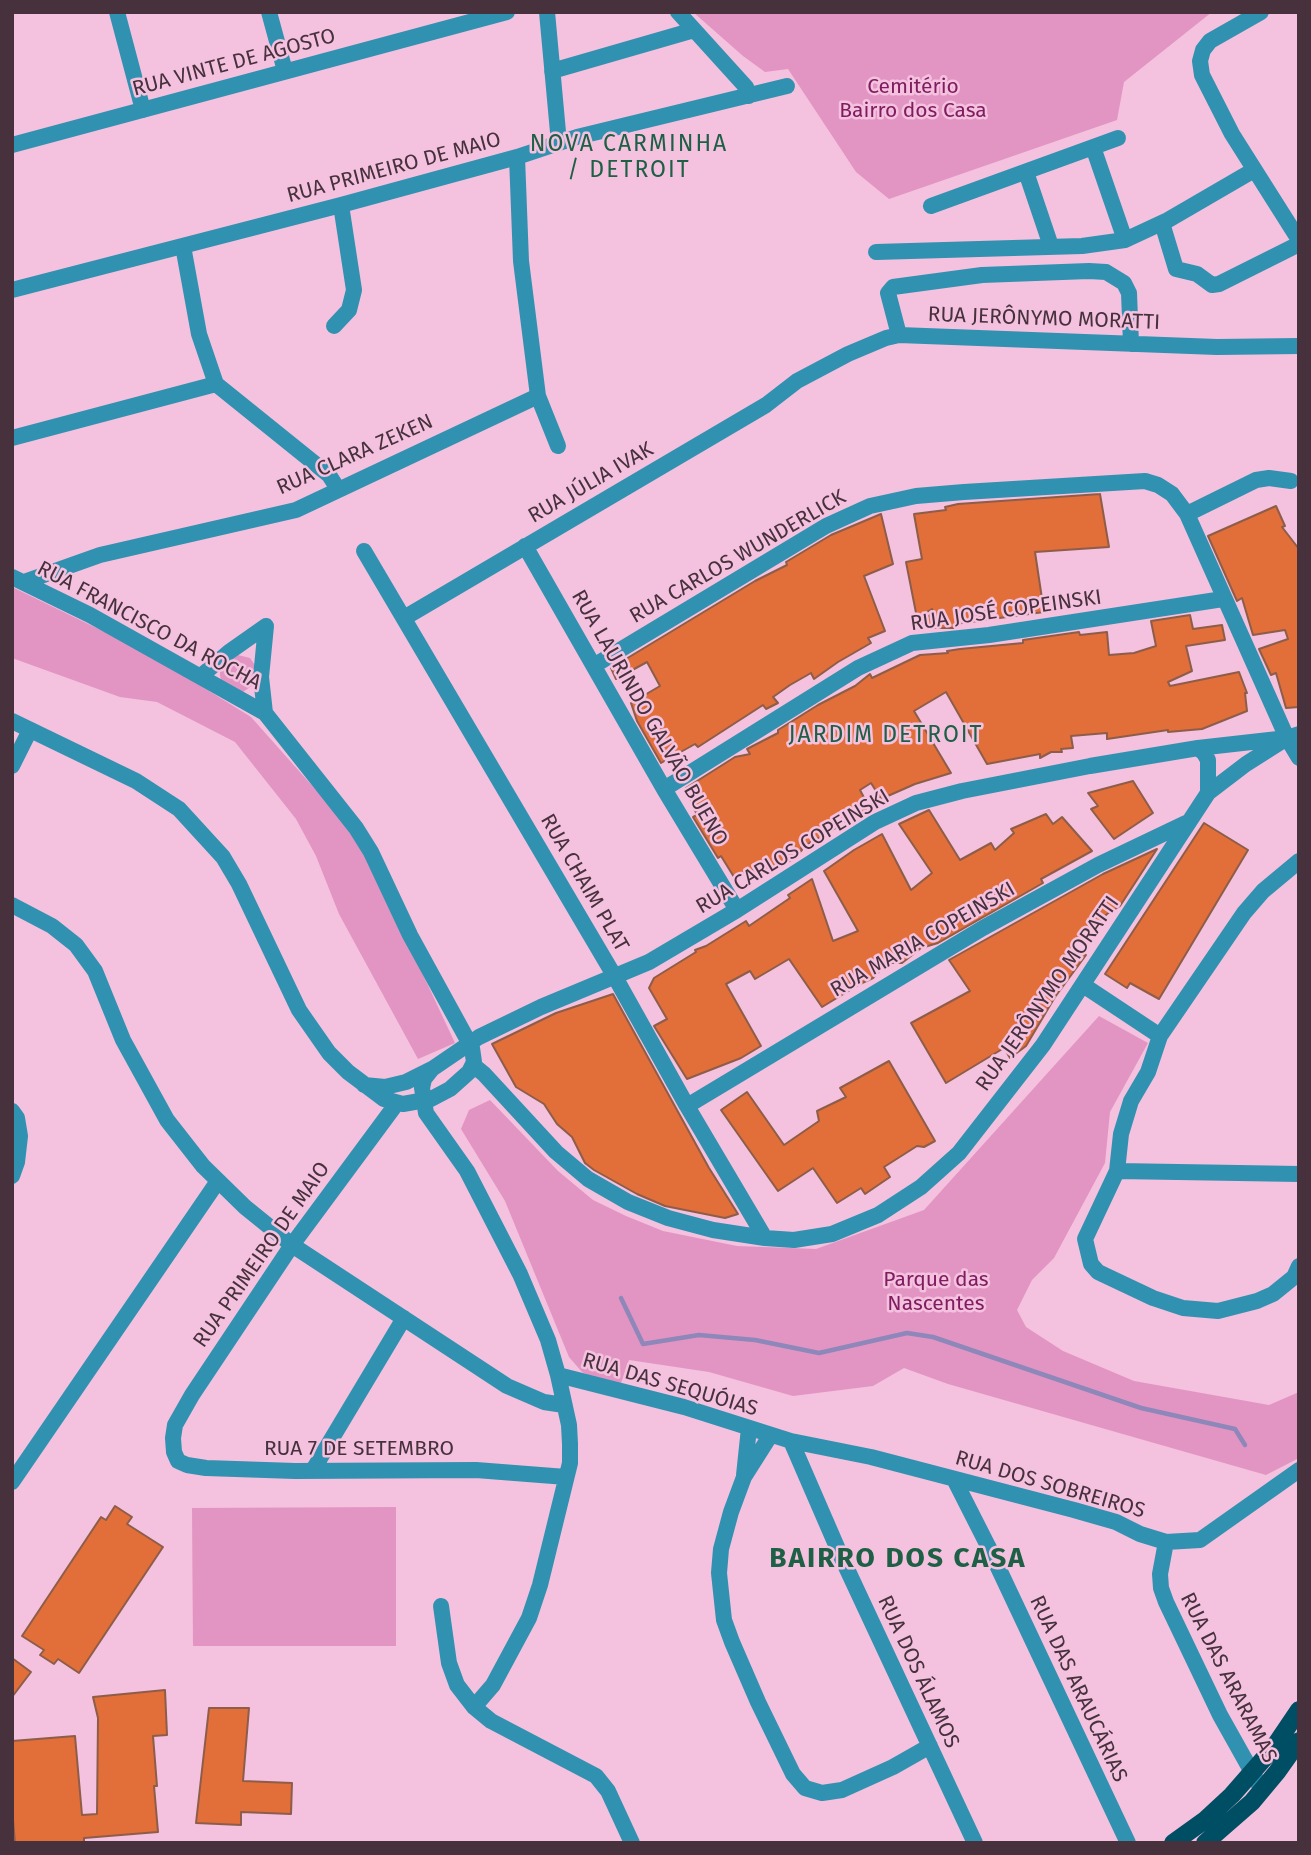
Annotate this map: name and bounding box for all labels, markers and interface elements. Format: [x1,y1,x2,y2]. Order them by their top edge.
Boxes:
street label: RUA VINTE DE AGOSTO [130,24,338,102]
park label: Cemitério Bairro dos Casa [839,74,987,124]
street label: RUA PRIMEIRO DE MAIO [284,127,504,209]
district label: NOVA CARMINHA / DETROIT [531,131,727,185]
street label: RUA JERÔNYMO MORATTI [927,302,1161,336]
street label: RUA CLARA ZEKEN [273,409,437,501]
street label: RUA JÚLIA IVAK [524,437,658,529]
street label: RUA CARLOS WUNDERLICK [626,485,850,629]
street label: RUA FRANCISCO DA ROCHA [33,556,265,696]
street label: RUA JOSÉ COPEINSKI [909,585,1103,637]
street label: RUA LAURINDO GALVÃO BUENO [565,586,733,850]
district label: JARDIM DETROIT [790,722,982,750]
street label: RUA CARLOS COPEINSKI [692,784,894,920]
street label: RUA CHAIM PLAT [534,810,634,956]
street label: RUA MARIA COPEINSKI [826,877,1020,1003]
street label: RUA JERÔNYMO MORATTI [971,892,1125,1096]
street label: RUA PRIMEIRO DE MAIO [188,1157,336,1353]
park label: Parque das Nascentes [883,1267,989,1317]
street label: RUA DAS SEQUÓIAS [579,1348,761,1422]
street label: RUA 7 DE SETEMBRO [264,1436,454,1462]
street label: RUA DOS SOBREIROS [952,1446,1148,1524]
district label: BAIRRO DOS CASA [771,1542,1025,1576]
street label: RUA DAS ARARAMAS [1174,1589,1282,1767]
street label: RUA DOS ÁLAMOS [872,1592,964,1752]
street label: RUA DAS ARAUCÁRIAS [1024,1592,1132,1786]

